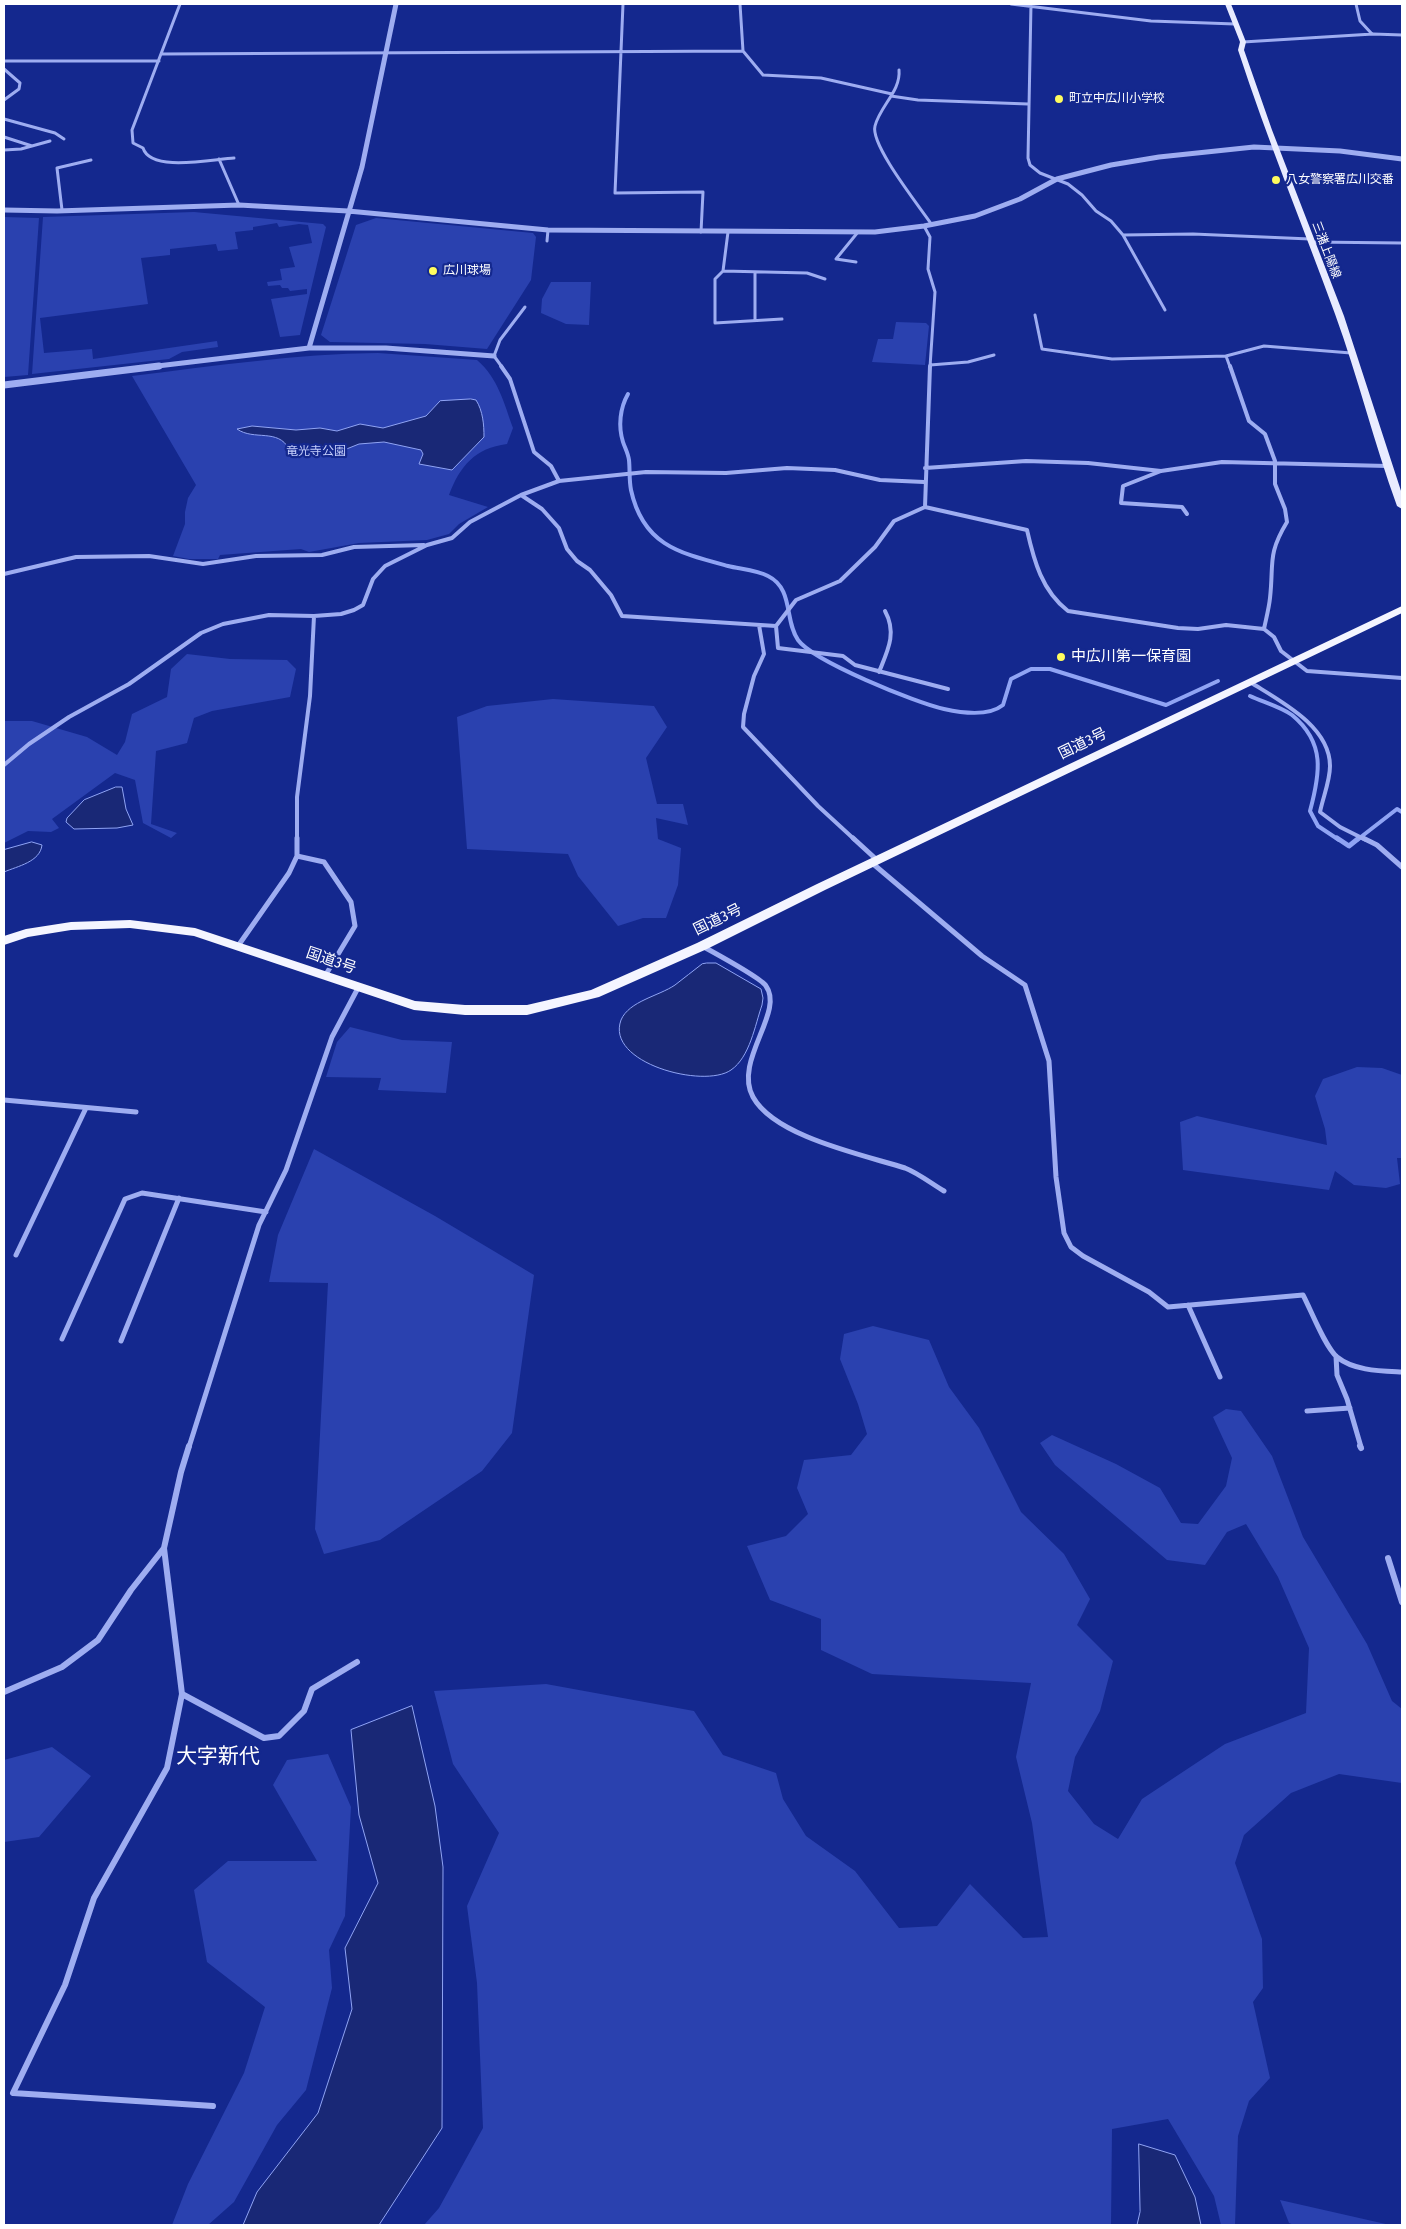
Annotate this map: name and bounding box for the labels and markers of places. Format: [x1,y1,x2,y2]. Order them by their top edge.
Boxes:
place label: 町立中広川小学校 [1069,92,1165,106]
marker: 町立中広川小学校 [1053,93,1065,105]
place label: 八女警察署広川交番 [1286,173,1394,187]
marker: 八女警察署広川交番 [1270,174,1282,186]
place label: 広川球場 [443,264,491,278]
marker: 広川球場 [427,265,439,277]
place label: 中広川第一保育園 [1071,648,1191,666]
marker: 中広川第一保育園 [1055,651,1067,663]

